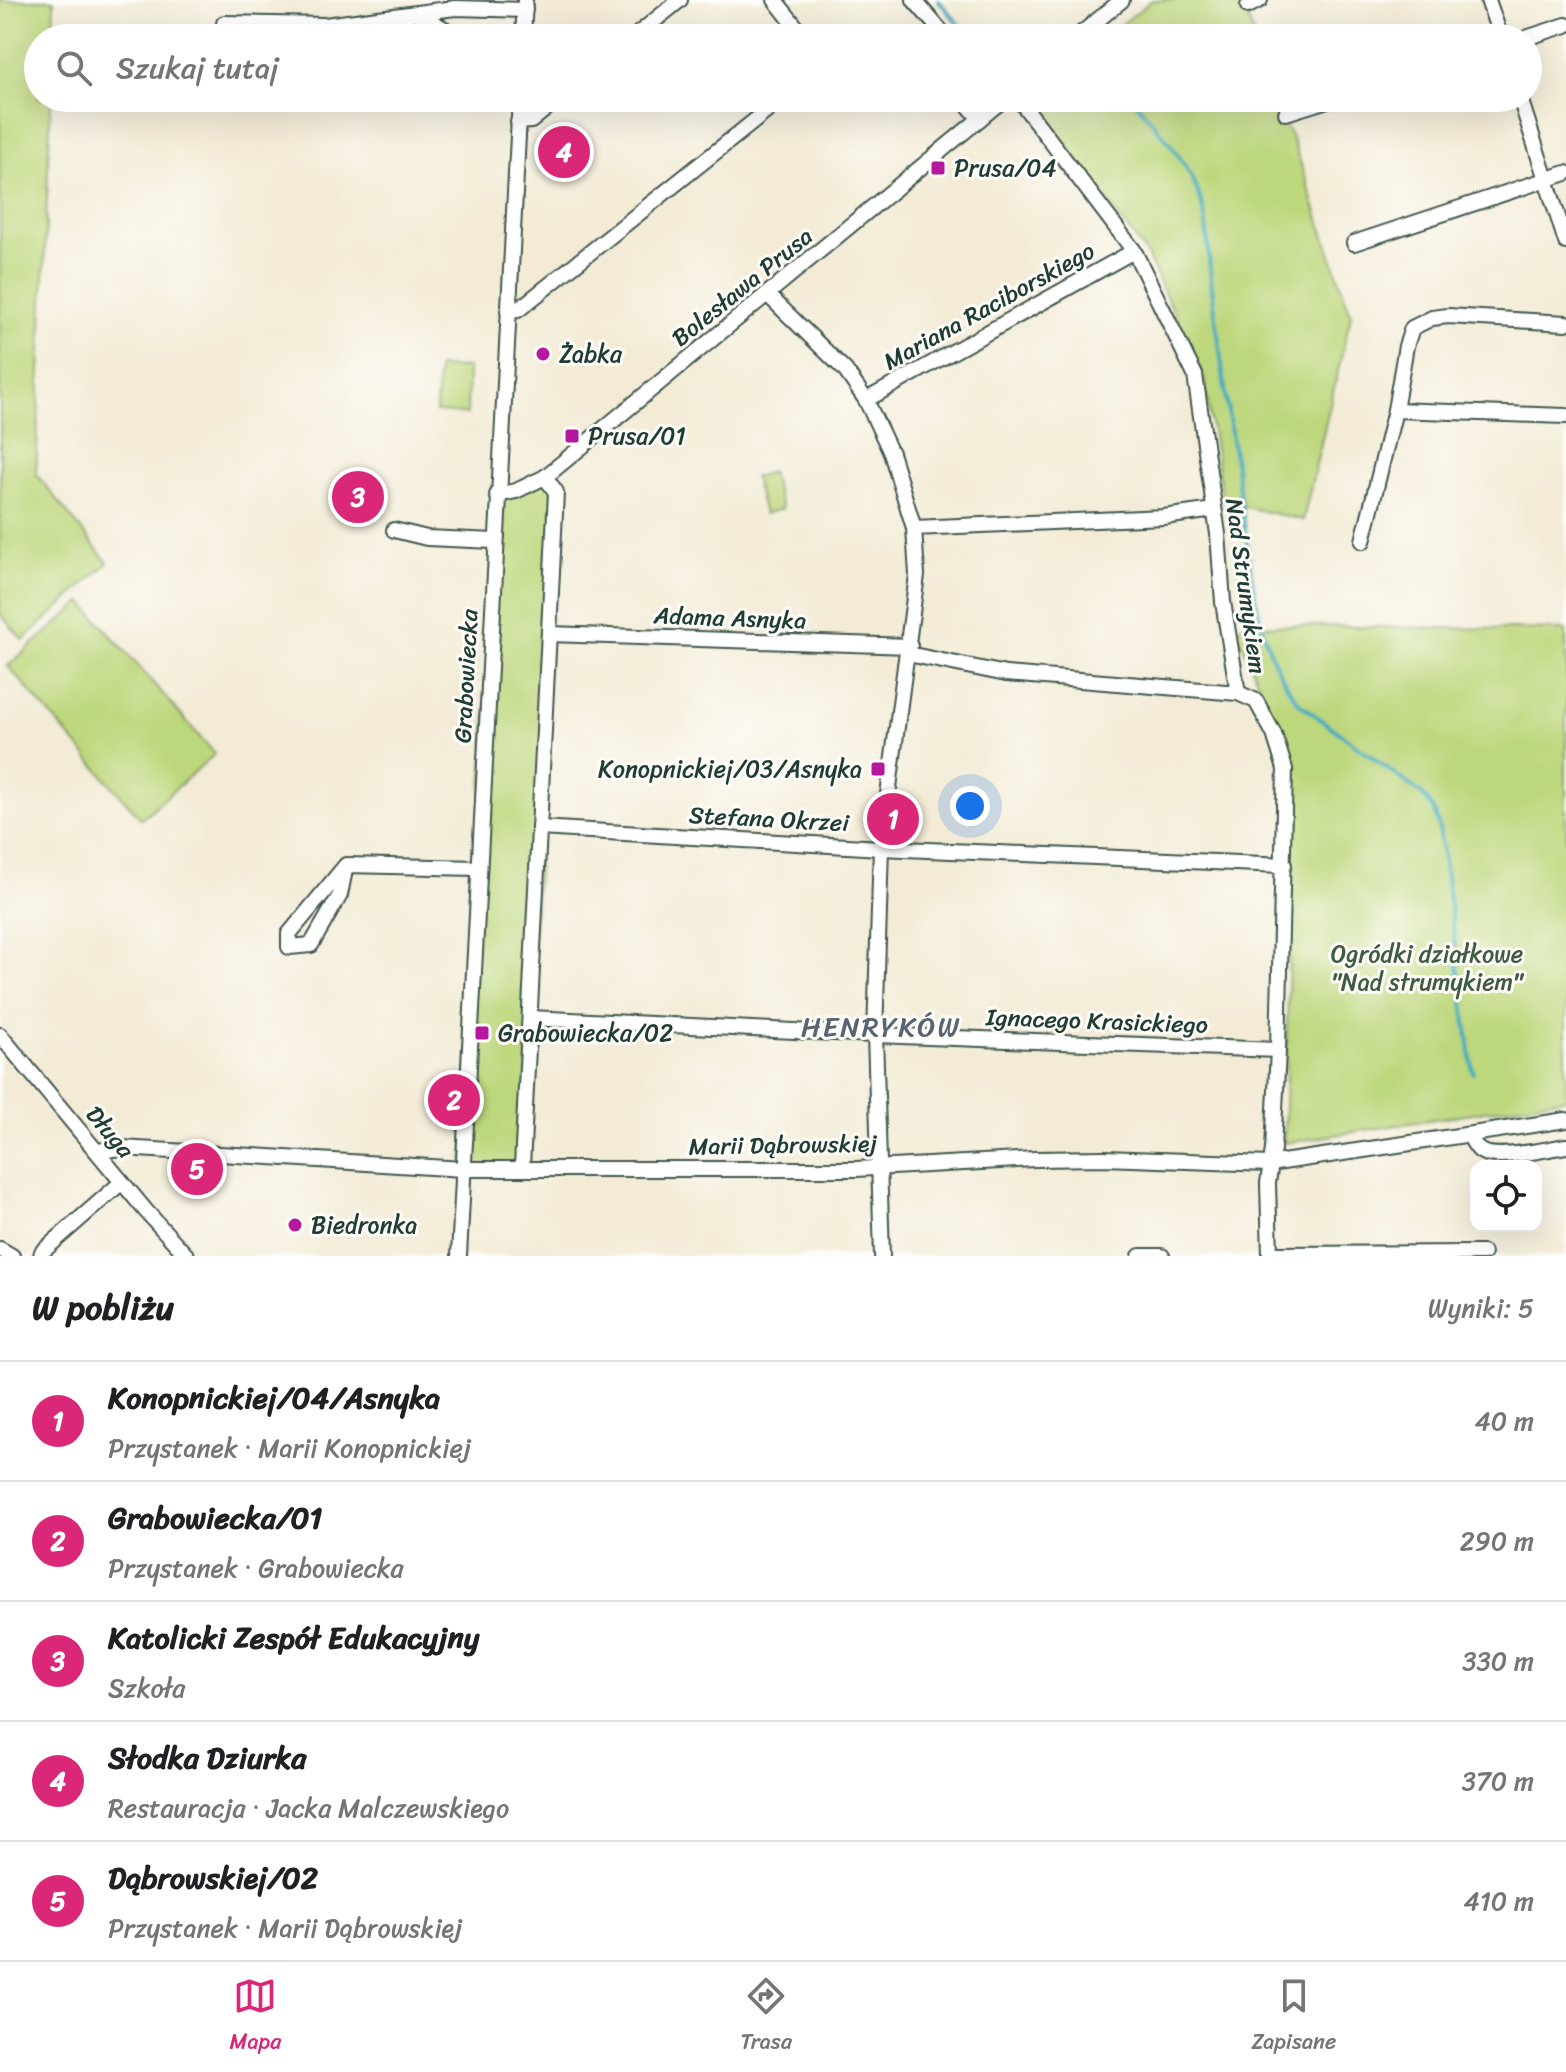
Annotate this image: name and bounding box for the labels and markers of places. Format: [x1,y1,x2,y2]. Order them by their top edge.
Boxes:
pin: 4 [538,122,590,182]
place label: Prusa/04 [954,147,1056,189]
marker: Prusa/04 [929,159,947,177]
place label: Żabka [559,333,623,375]
marker: Żabka [534,345,552,363]
place label: Prusa/01 [588,415,686,457]
marker: Prusa/01 [563,427,581,445]
pin: 3 [332,467,384,527]
place label: Konopnickiej/03/Asnyka [598,748,862,790]
marker: Konopnickiej/03/Asnyka [869,760,887,778]
pin: 1 [867,789,919,849]
place label: Grabowiecka/02 [498,1012,673,1054]
marker: Grabowiecka/02 [473,1024,491,1042]
pin: 2 [428,1070,480,1130]
pin: 5 [171,1139,223,1199]
place label: Biedronka [311,1204,417,1246]
marker: Biedronka [286,1216,304,1234]

